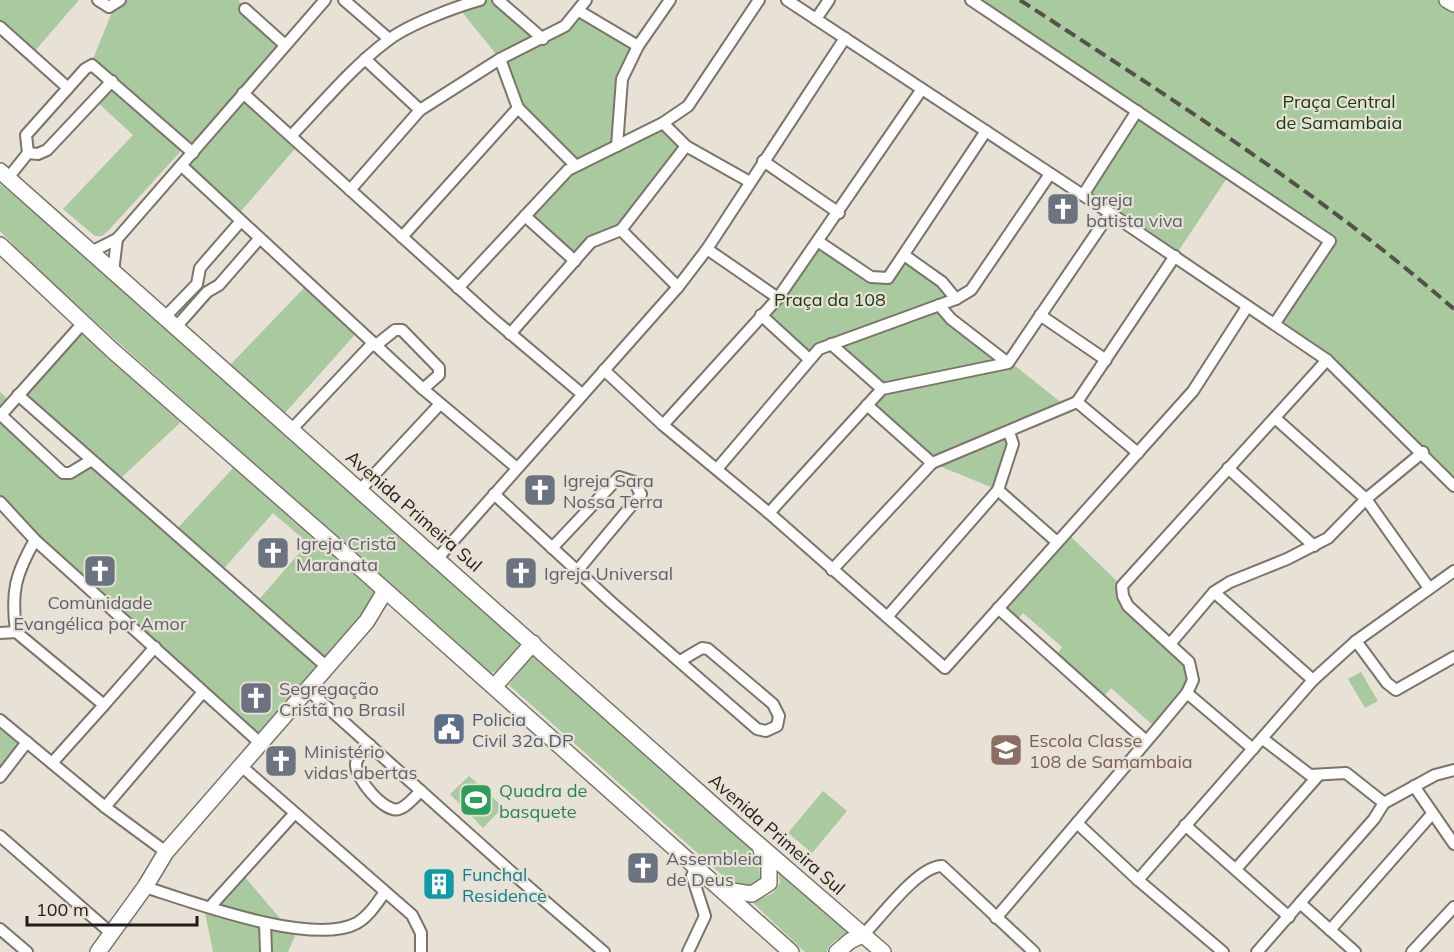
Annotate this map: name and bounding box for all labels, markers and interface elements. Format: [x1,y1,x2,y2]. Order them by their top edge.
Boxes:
park label: Praça Central de Samambaia [1276,90,1402,134]
place label: Igreja batista viva [1086,188,1183,232]
church icon: Igreja batista viva [1045,191,1081,227]
park label: Praça da 108 [774,288,886,311]
street label: Avenida Primeira Sul [341,446,487,576]
place label: Igreja Sara Nossa Terra [563,469,663,513]
church icon: Igreja Sara Nossa Terra [522,472,558,508]
place label: Igreja Cristã Maranata [296,532,397,576]
church icon: Igreja Cristã Maranata [255,535,291,571]
church icon: Comunidade Evangélica por Amor [82,553,118,589]
church icon: Igreja Universal [503,555,539,591]
place label: Igreja Universal [544,562,673,585]
place label: Comunidade Evangélica por Amor [14,591,187,635]
place label: Segregação Cristã no Brasil [279,677,405,721]
church icon: Segregação Cristã no Brasil [238,680,274,716]
place label: Policia Civil 32a DP [472,708,574,752]
public building icon: Policia Civil 32a DP [431,711,467,747]
place label: Escola Classe 108 de Samambaia [1029,729,1193,773]
school or university icon: Escola Classe 108 de Samambaia [988,732,1024,768]
place label: Ministério vidas abertas [304,740,418,784]
church icon: Ministério vidas abertas [263,743,299,779]
street label: Avenida Primeira Sul [704,769,850,899]
place label: Quadra de basquete [499,779,587,823]
sports icon: Quadra de basquete [458,782,494,818]
place label: Assembleia de Deus [666,847,763,891]
church icon: Assembleia de Deus [625,850,661,886]
place label: Funchal Residence [462,863,547,907]
building icon: Funchal Residence [421,866,457,902]
scale bar [27,889,196,927]
text: 100 m [36,898,89,921]

